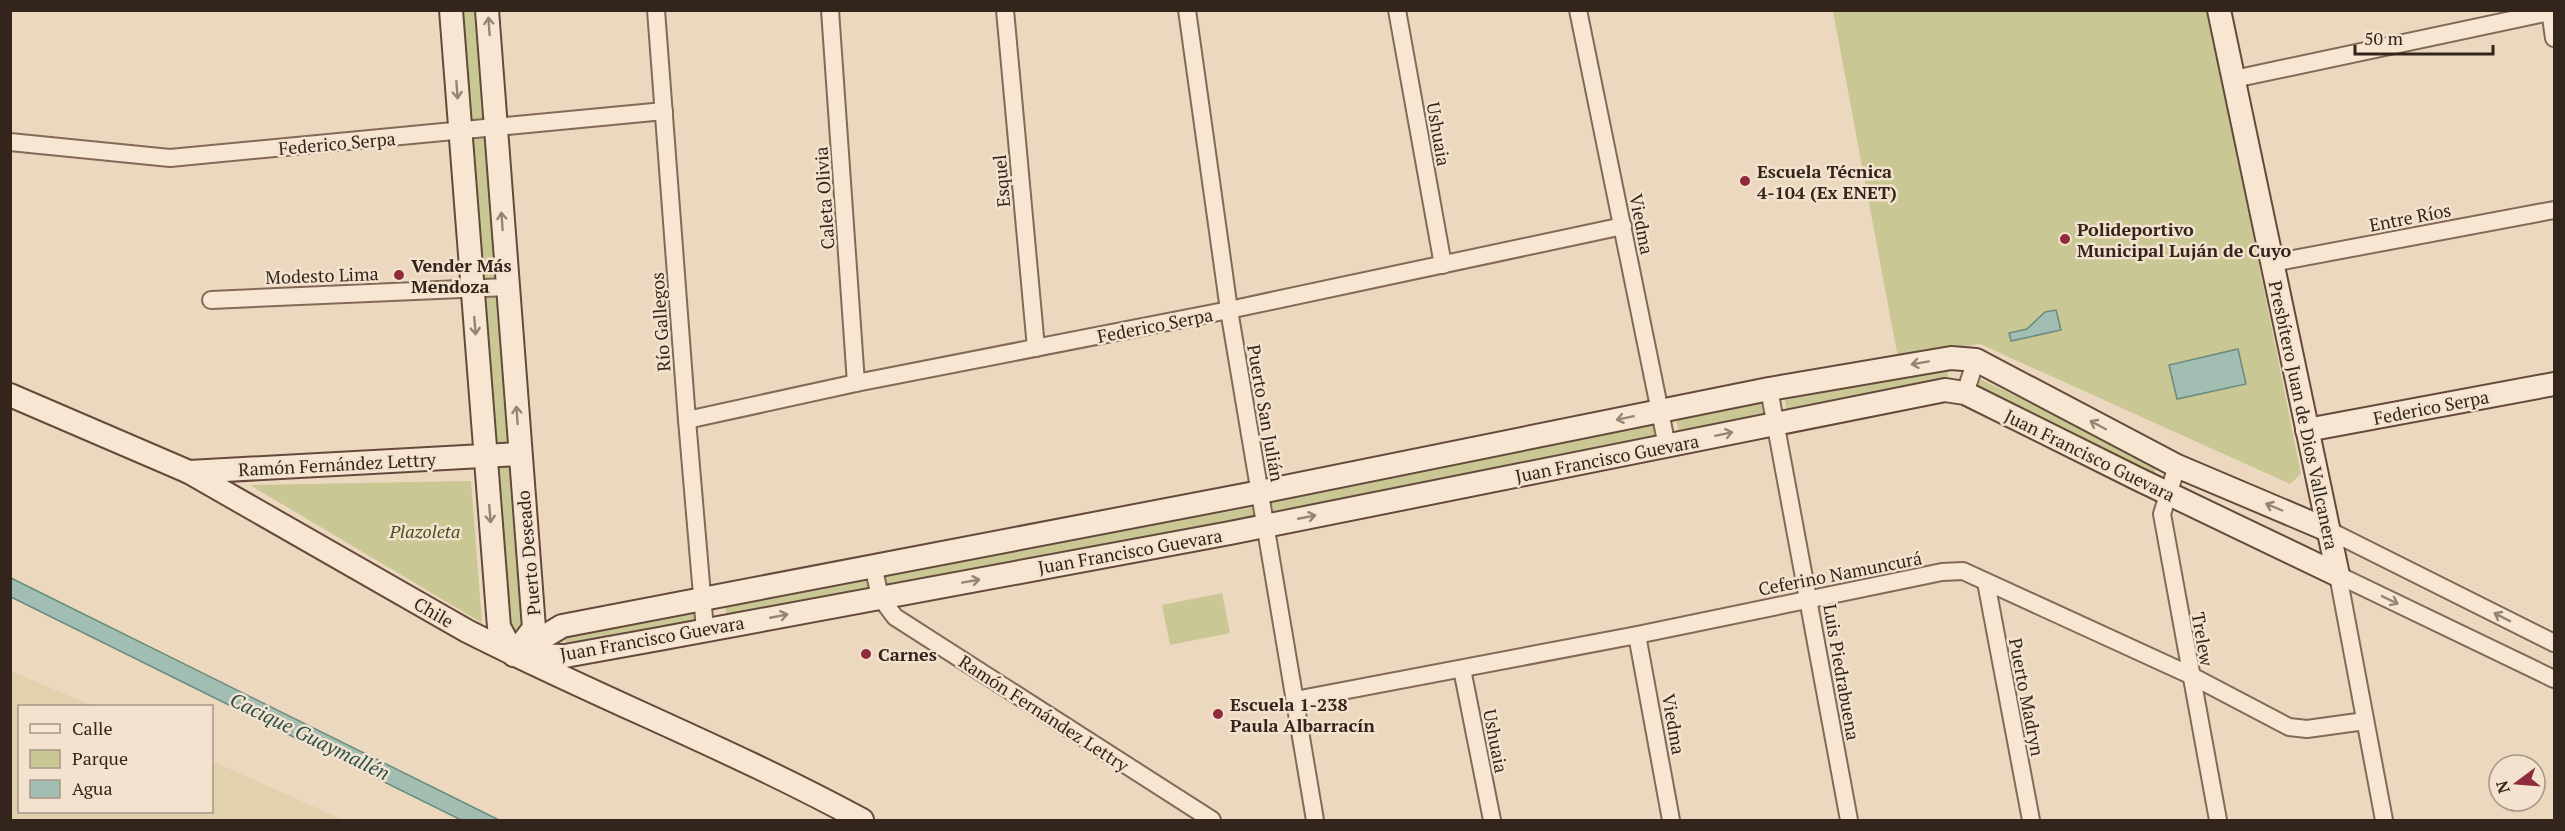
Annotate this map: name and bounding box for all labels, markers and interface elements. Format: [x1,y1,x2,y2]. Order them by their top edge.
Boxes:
one-way arrow [483,17,494,37]
scale bar [2355,18,2493,56]
text: 50 m [2364,26,2404,50]
one-way arrow [452,79,463,99]
street label: Ushuaia [1422,100,1456,168]
street label: Federico Serpa [277,126,397,160]
street label: Caleta Olivia [808,146,840,250]
street label: Esquel [987,154,1015,208]
place label: Escuela Técnica 4-104 (Ex ENET) [1757,159,1897,204]
marker: Escuela Técnica 4-104 (Ex ENET) [1738,174,1752,188]
street label: Viedma [1624,192,1660,256]
street label: Entre Ríos [2367,197,2453,237]
one-way arrow [497,211,508,231]
place label: Polideportivo Municipal Luján de Cuyo [2077,217,2291,262]
marker: Polideportivo Municipal Luján de Cuyo [2058,232,2072,246]
place label: Vender Más Mendoza [411,253,512,298]
street label: Modesto Lima [265,261,379,289]
marker: Vender Más Mendoza [392,268,406,282]
street label: Río Gallegos [645,271,675,373]
street label: Presbítero Juan de Dios Vallcanera [2264,278,2344,552]
street label: Federico Serpa [1095,302,1215,348]
one-way arrow [470,316,481,336]
street label: Puerto San Julián [1242,343,1290,484]
one-way arrow [1910,358,1930,369]
street label: Federico Serpa [2371,384,2491,430]
street label: Juan Francisco Guevara [2001,403,2179,507]
one-way arrow [511,406,522,426]
one-way arrow [1615,412,1634,424]
one-way arrow [2090,419,2107,431]
street label: Juan Francisco Guevara [1513,428,1701,488]
one-way arrow [1714,428,1734,439]
street label: Ramón Fernández Lettry [238,447,437,481]
street label: Puerto Deseado [511,489,545,617]
one-way arrow [2266,501,2284,512]
one-way arrow [485,504,496,524]
one-way arrow [1296,511,1316,522]
park label: Plazoleta [388,519,461,543]
street label: Juan Francisco Guevara [1036,523,1224,579]
street label: Ceferino Namuncurá [1756,545,1924,601]
one-way arrow [960,575,980,586]
street label: Chile [410,591,458,633]
one-way arrow [2381,595,2399,606]
street label: Luis Piedrabuena [1818,602,1866,742]
street label: Juan Francisco Guevara [558,610,746,666]
one-way arrow [769,610,788,621]
street label: Trelew [2186,610,2220,669]
one-way arrow [2494,611,2512,623]
street label: Puerto Madryn [2004,636,2050,758]
place label: Carnes [878,642,937,666]
marker: Carnes [859,647,873,661]
street label: Ramón Fernández Lettry [954,649,1134,777]
water label: Cacique Guaymallén [226,686,394,786]
place label: Escuela 1-238 Paula Albarracín [1230,692,1375,737]
street label: Viedma [1657,692,1691,756]
legend [18,705,213,813]
marker: Escuela 1-238 Paula Albarracín [1211,707,1225,721]
street label: Ushuaia [1478,707,1514,775]
text: Calle [72,716,113,740]
text: Parque [72,746,128,770]
north arrow [2487,753,2547,813]
text: Agua [72,776,113,800]
text: N [2490,778,2515,796]

